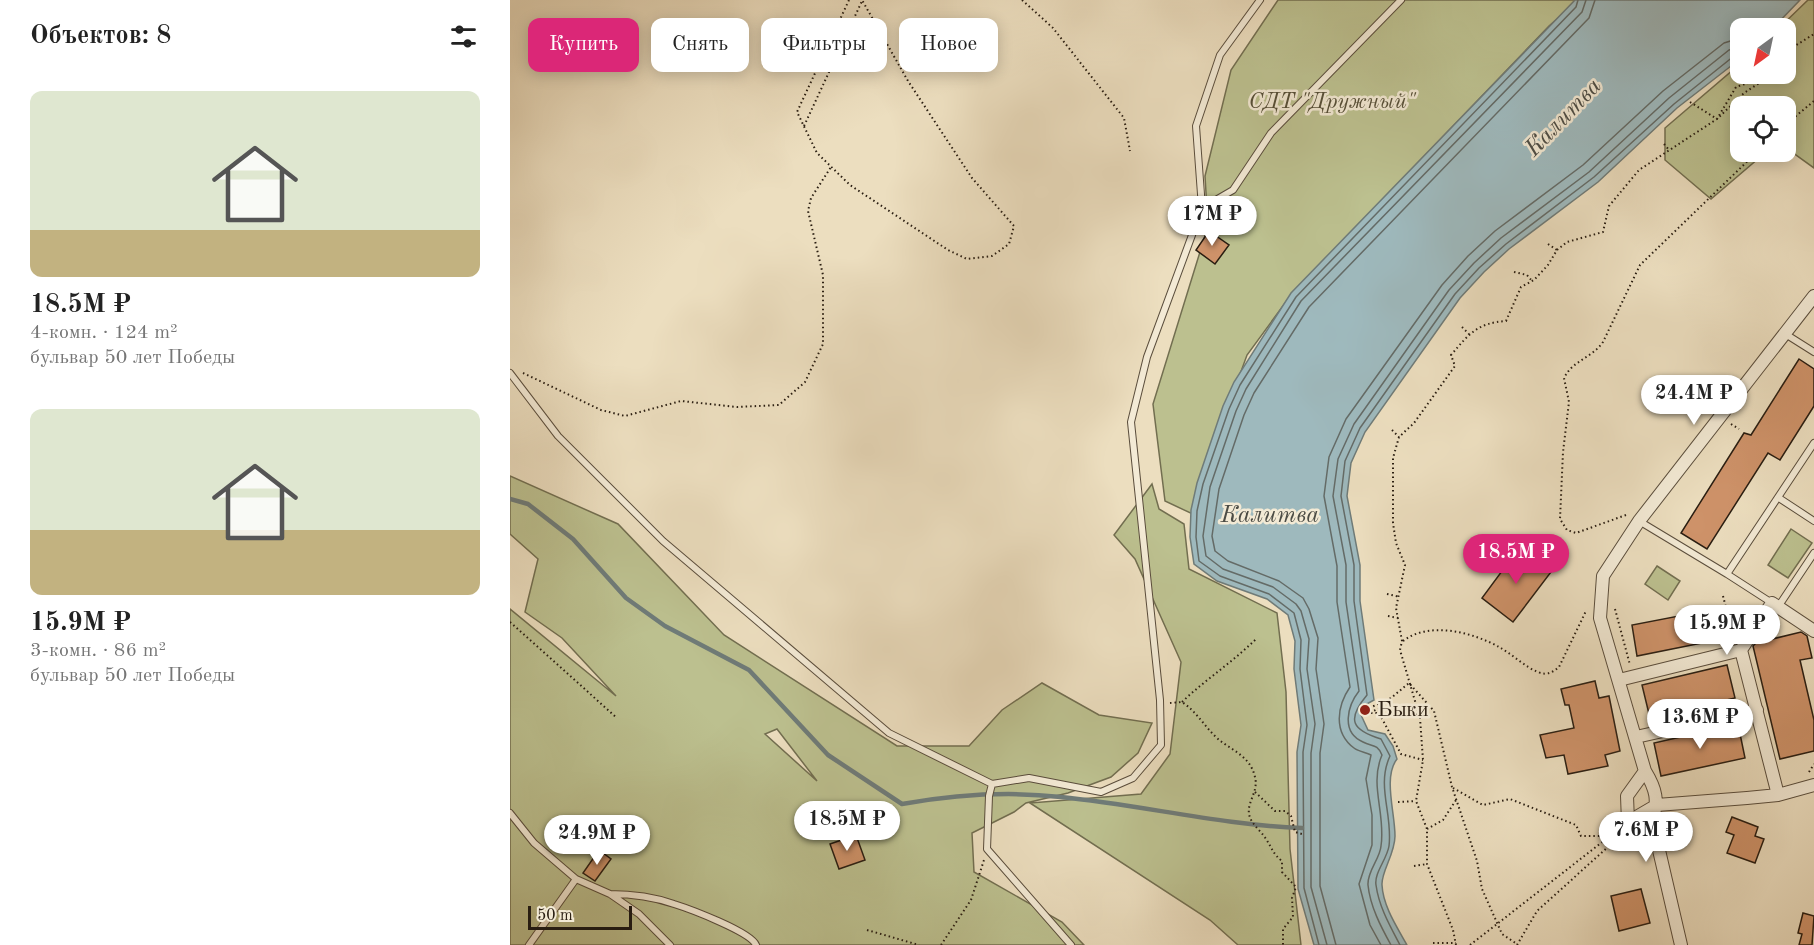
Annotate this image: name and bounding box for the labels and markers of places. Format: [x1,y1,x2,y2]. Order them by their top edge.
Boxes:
pin: 17M ₽ [1170,196,1254,247]
pin: 24.4M ₽ [1639,375,1749,426]
pin: 18.5M ₽ [1461,534,1571,585]
pin: 15.9M ₽ [1672,605,1782,656]
place label: Быки [1377,699,1429,721]
pin: 13.6M ₽ [1645,699,1755,750]
marker: Быки [1358,703,1372,717]
pin: 18.5M ₽ [792,801,902,852]
pin: 7.6M ₽ [1597,812,1695,863]
pin: 24.9M ₽ [542,815,652,866]

